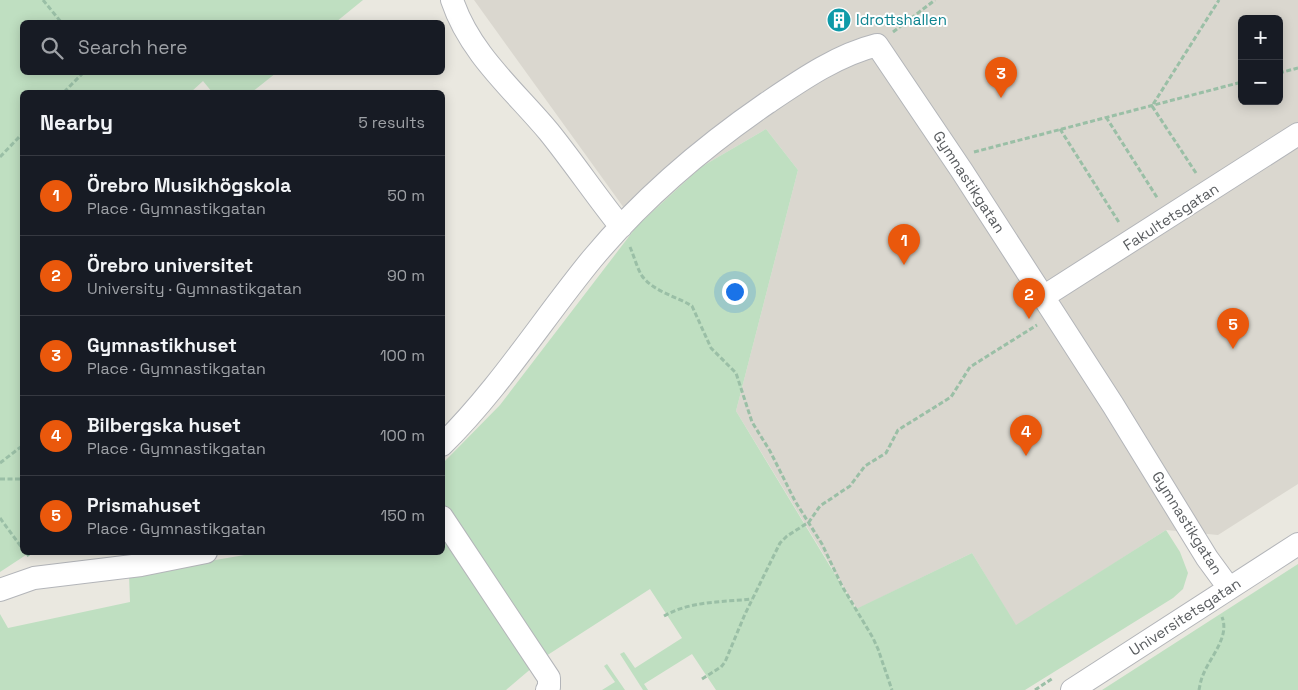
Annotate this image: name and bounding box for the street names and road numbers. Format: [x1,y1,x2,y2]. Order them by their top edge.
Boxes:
street label: Gymnastikgatan [929,127,1010,236]
street label: Fakultetsgatan [1119,179,1222,255]
street label: Gymnastikgatan [1148,468,1227,578]
street label: Universitetsgatan [1125,573,1244,660]

